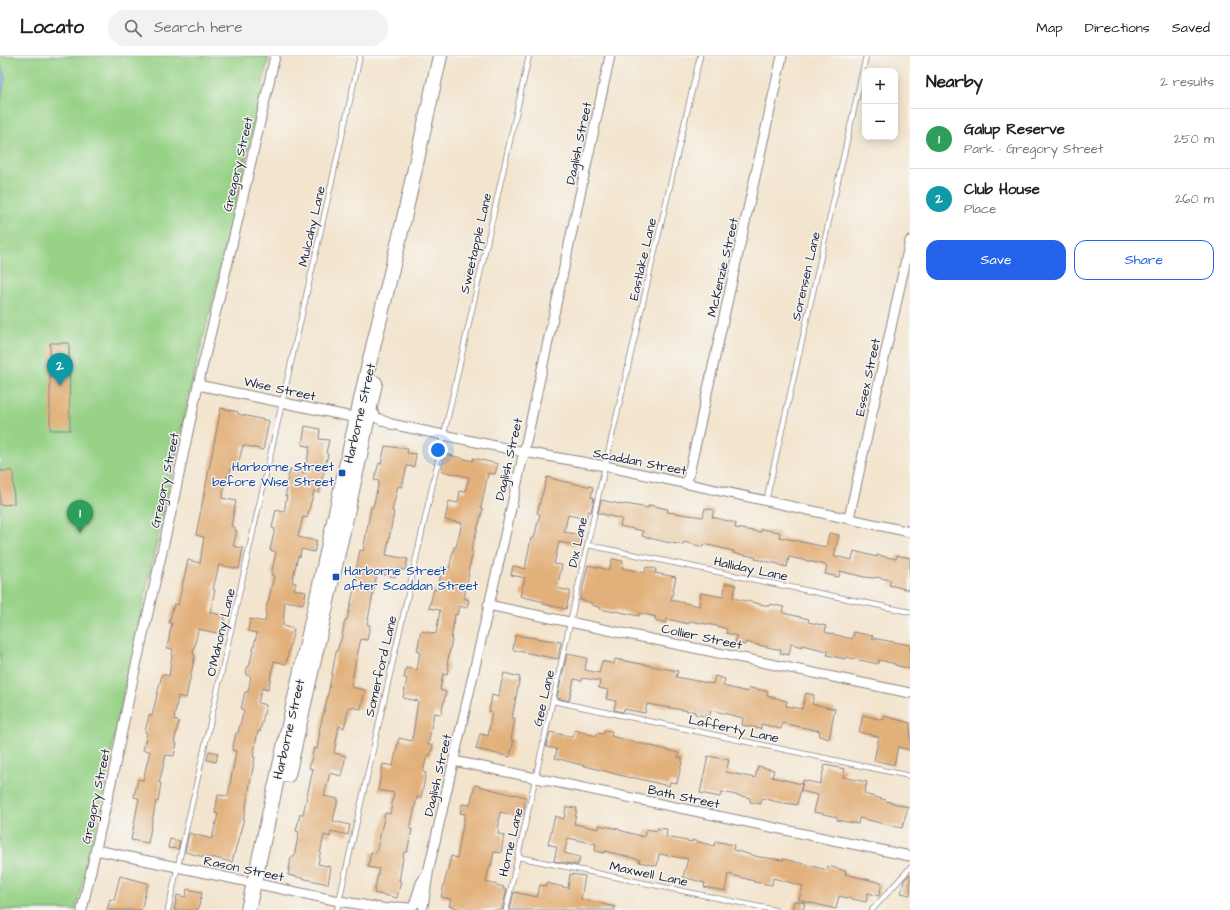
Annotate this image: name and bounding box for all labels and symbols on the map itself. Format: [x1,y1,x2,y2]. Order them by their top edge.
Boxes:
street label: Daglish Street [561,100,598,186]
street label: Gregory Street [218,114,259,214]
street label: Mulcahy Lane [294,184,331,269]
street label: Sweetapple Lane [456,191,496,295]
street label: McKenzie Street [703,215,743,319]
street label: Eastlake Lane [625,216,661,302]
street label: Sorensen Lane [787,230,825,322]
street label: Essex Street [851,336,885,418]
pin: 2 [47,353,73,386]
street label: Harborne Street [340,361,380,465]
street label: Wise Street [242,373,318,406]
street label: Daglish Street [491,416,528,502]
street label: Gregory Street [146,430,185,530]
your location [428,440,448,460]
street label: Scaddan Street [591,444,689,480]
place label: Harborne Street before Wise Street [212,458,335,491]
marker: Harborne Street before Wise Street [337,468,347,478]
pin: 1 [67,500,93,533]
street label: Dix Lane [564,515,592,569]
street label: Halliday Lane [712,552,789,587]
place label: Harborne Street after Scaddan Street [344,562,479,595]
marker: Harborne Street after Scaddan Street [331,572,341,582]
street label: O'Mahony Lane [202,586,241,678]
street label: Somerford Lane [361,614,401,719]
street label: Collier Street [660,620,745,654]
street label: Gee Lane [529,668,559,728]
street label: Harborne Street [269,677,309,781]
street label: Lafferty Lane [687,711,781,748]
street label: Daglish Street [420,732,457,818]
street label: Gregory Street [77,746,116,846]
street label: Bath Street [646,781,722,814]
street label: Horne Lane [494,806,528,878]
street label: Rason Street [202,852,286,886]
street label: Maxwell Lane [608,857,690,891]

